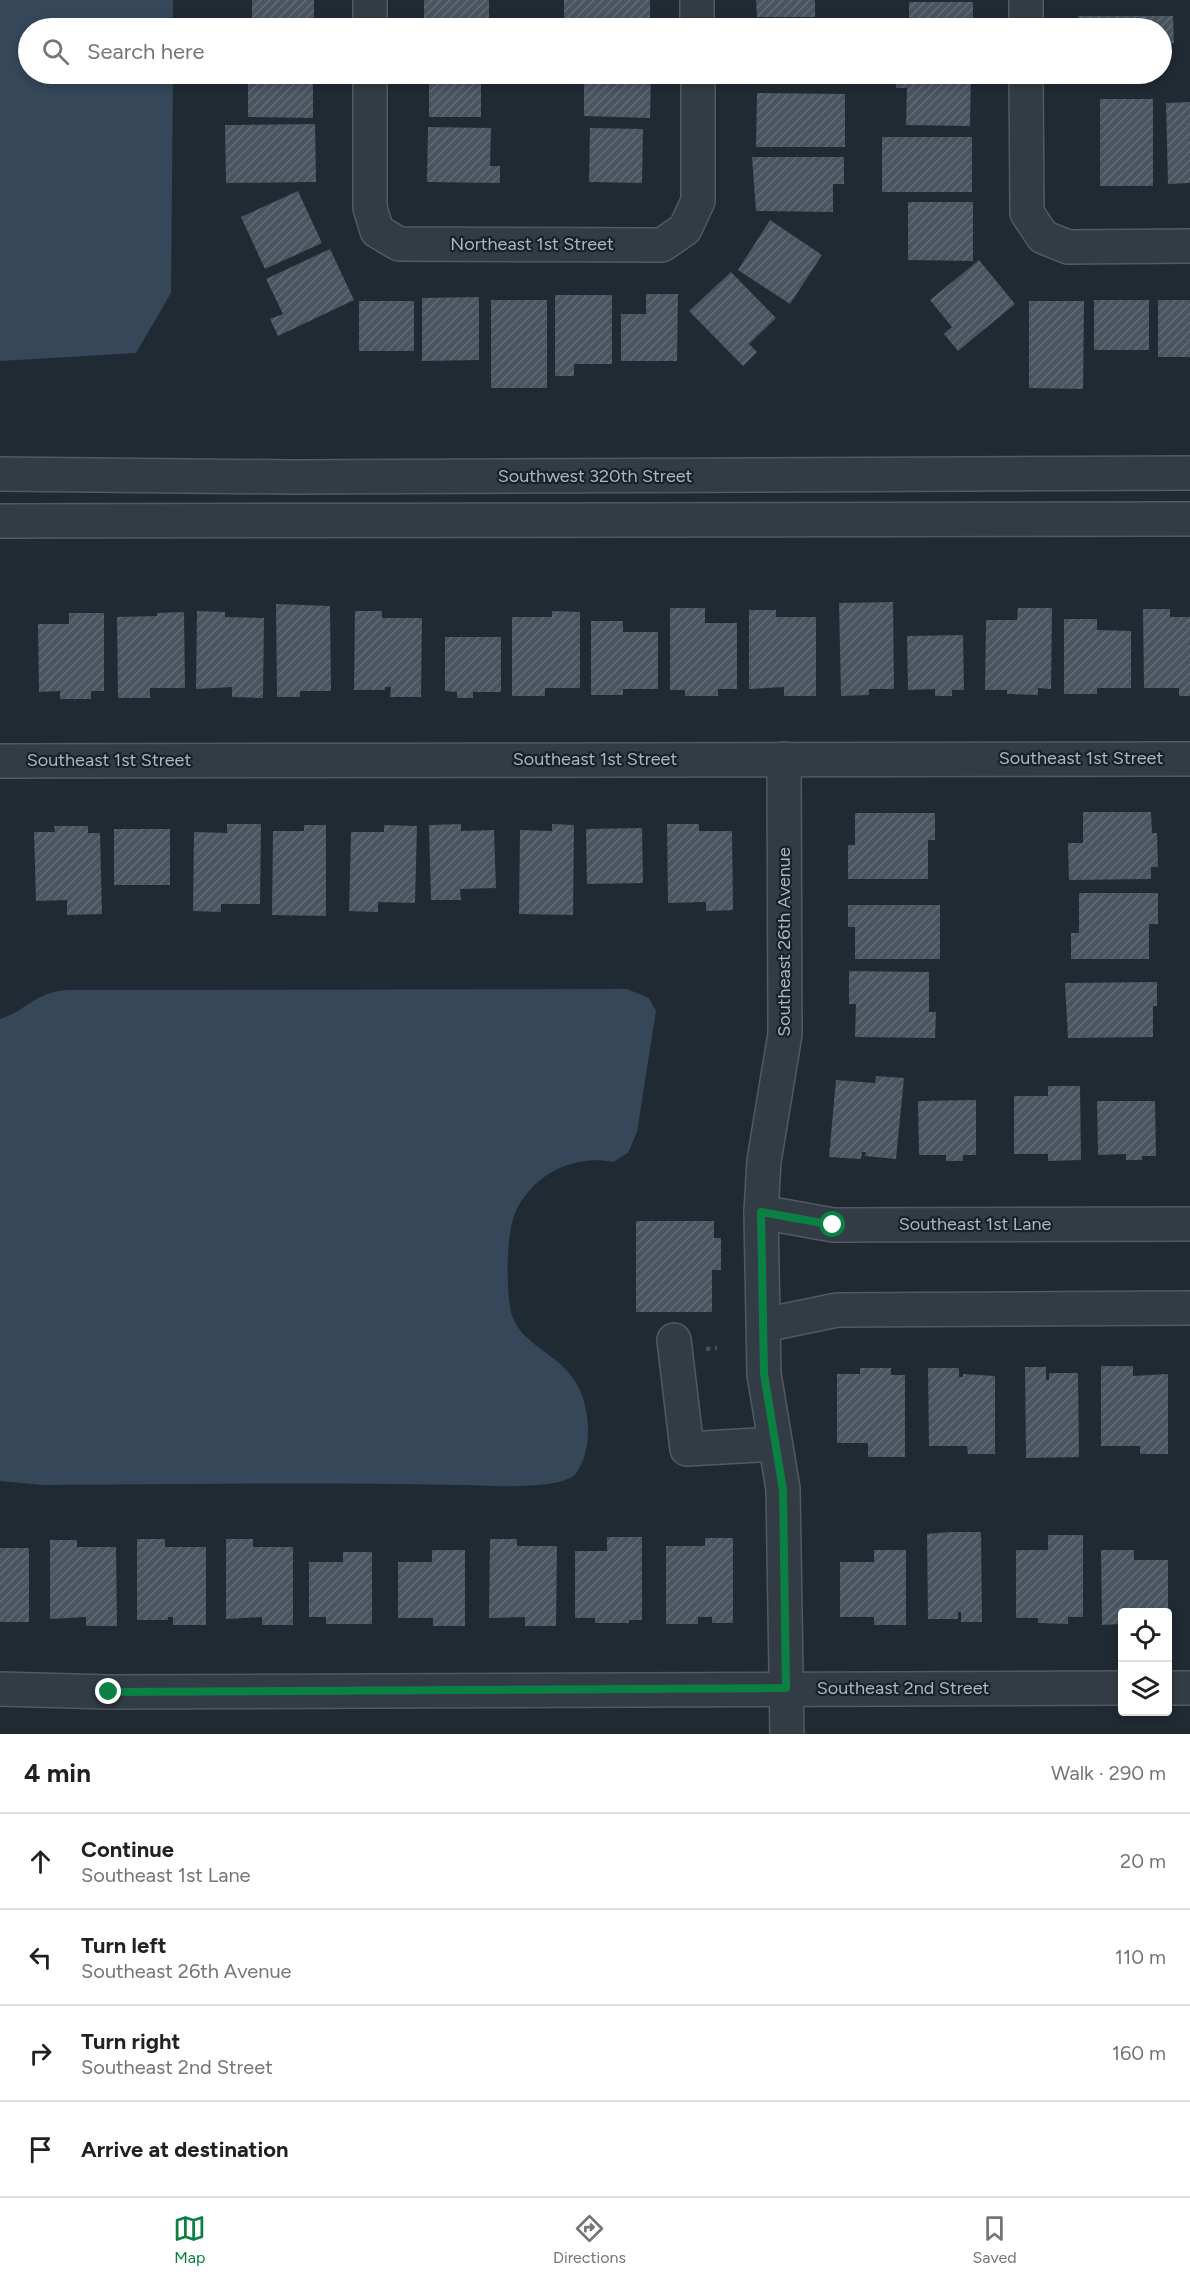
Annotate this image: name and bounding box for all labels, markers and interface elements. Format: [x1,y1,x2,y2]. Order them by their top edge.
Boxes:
search box [18,18,1172,84]
icon: search [39,35,72,68]
text: Search here [87,38,205,65]
street label: Northeast 1st Street [450,233,614,255]
street label: Southwest 320th Street [498,465,693,487]
street label: Southeast 1st Street [999,747,1163,769]
street label: Southeast 1st Street [513,748,677,770]
street label: Southeast 1st Street [27,749,191,771]
street label: Southeast 26th Avenue [773,847,795,1037]
route start [819,1211,845,1237]
street label: Southeast 1st Lane [899,1213,1051,1235]
map controls [1118,1608,1172,1716]
button: locate [1118,1608,1172,1662]
button: layers [1118,1662,1172,1716]
street label: Southeast 2nd Street [817,1677,989,1699]
route end [95,1678,121,1704]
text: 4 min [24,1757,91,1789]
text: Walk · 290 m [1051,1761,1166,1785]
text: Continue [81,1836,174,1863]
icon: ahead [24,1845,57,1878]
text: 20 m [1120,1849,1166,1873]
text: Southeast 1st Lane [81,1863,250,1887]
text: Turn left [81,1932,167,1959]
icon: left [24,1941,57,1974]
text: 110 m [1115,1945,1166,1969]
text: Southeast 26th Avenue [81,1959,292,1983]
text: Turn right [81,2028,180,2055]
icon: right [24,2037,57,2070]
text: 160 m [1112,2041,1166,2065]
text: Southeast 2nd Street [81,2055,273,2079]
icon: arrive [24,2133,57,2166]
text: Arrive at destination [81,2136,289,2163]
tab: Map [173,2212,206,2267]
tab: Directions [553,2212,626,2267]
tab: Saved [973,2212,1017,2267]

